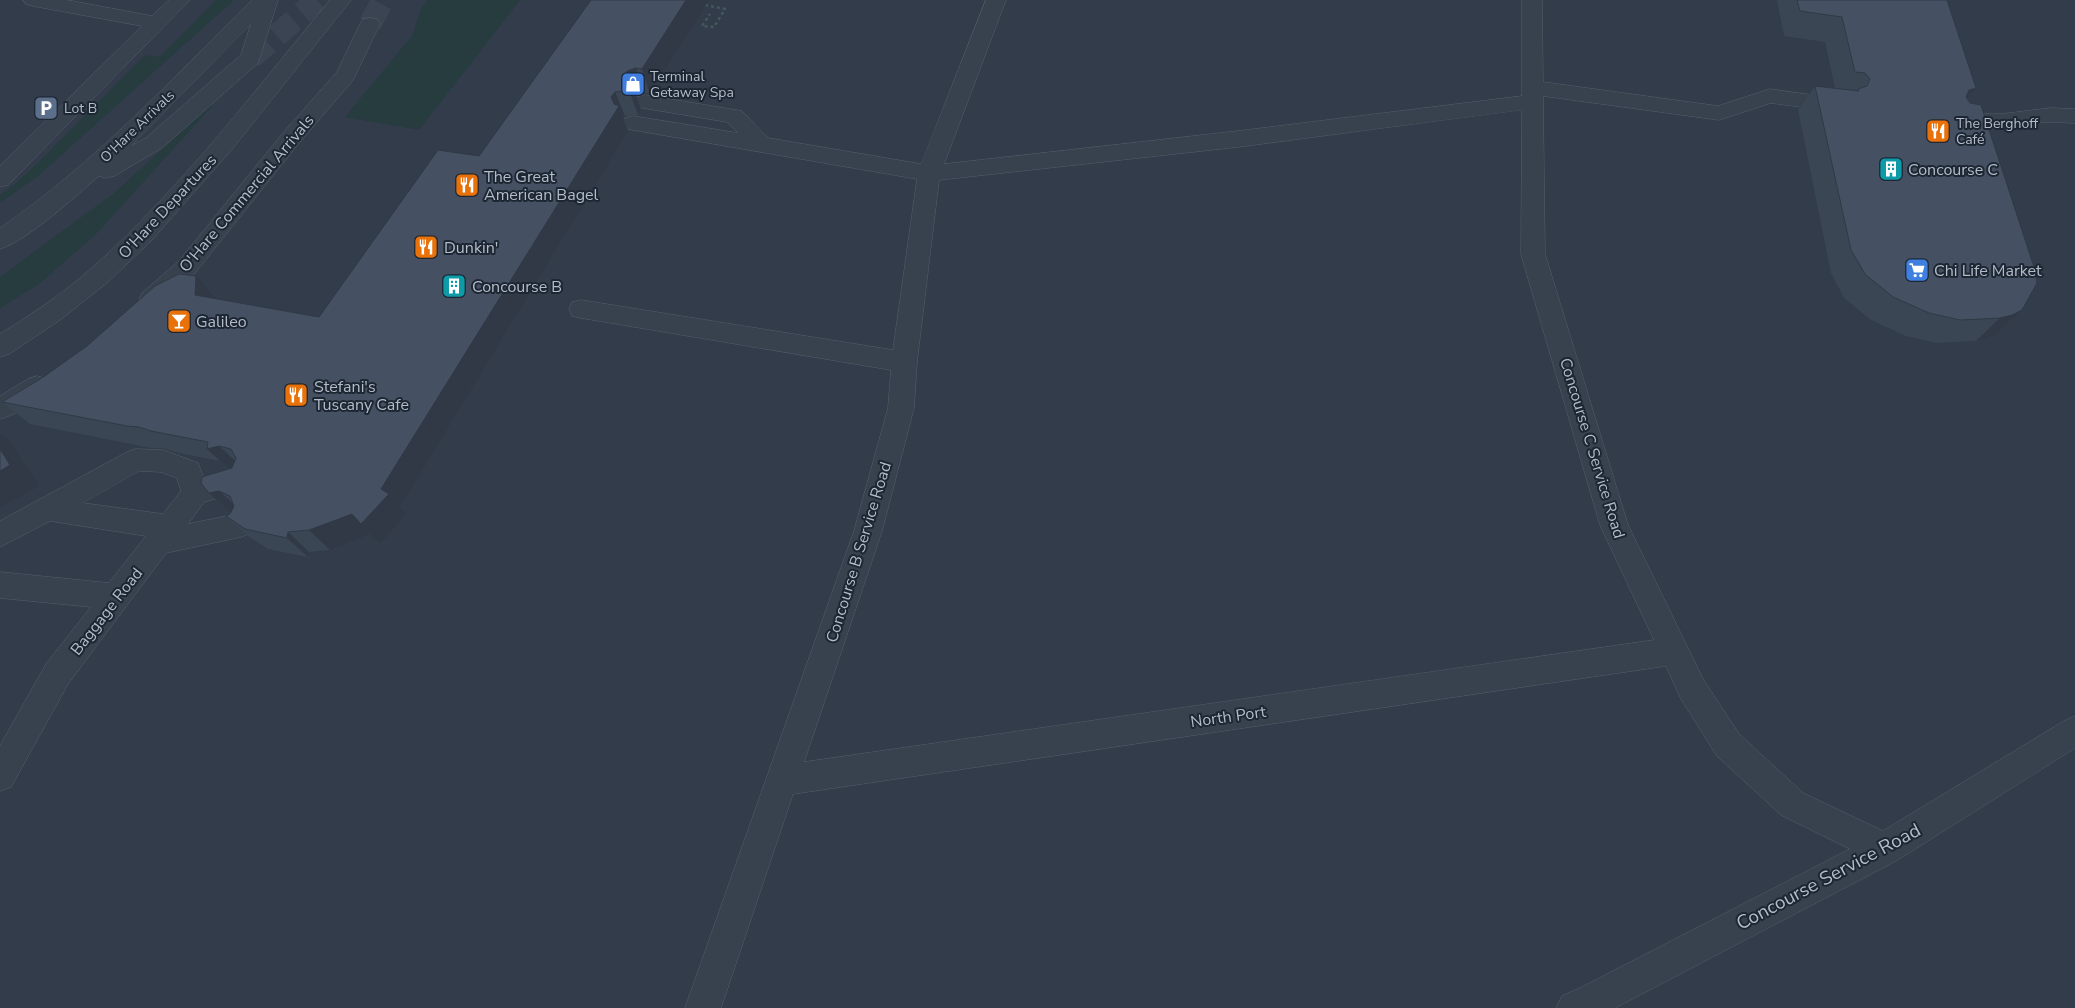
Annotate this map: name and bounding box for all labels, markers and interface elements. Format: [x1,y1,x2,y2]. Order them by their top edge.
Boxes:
place label: Terminal Getaway Spa [650,67,734,102]
shop icon: Terminal Getaway Spa [620,71,646,97]
street label: O'Hare Arrivals [96,86,179,167]
parking icon: Lot B [33,95,59,121]
place label: Lot B [64,99,97,118]
street label: O'Hare Commercial Arrivals [174,110,319,277]
place label: The Berghoff Café [1956,114,2039,149]
restaurant icon: The Berghoff Café [1925,118,1951,144]
street label: O'Hare Departures [113,150,222,264]
building icon: Concourse C [1878,156,1904,182]
place label: Concourse C [1908,159,1998,181]
place label: The Great American Bagel [484,166,599,206]
restaurant icon: The Great American Bagel [454,172,480,198]
restaurant icon: Dunkin' [413,234,439,260]
place label: Dunkin' [444,237,498,259]
supermarket icon: Chi Life Market [1904,257,1930,283]
place label: Chi Life Market [1934,260,2042,282]
building icon: Concourse B [441,273,467,299]
place label: Concourse B [472,276,562,298]
bar icon: Galileo [166,308,192,334]
place label: Galileo [196,311,247,333]
street label: Concourse C Service Road [1554,355,1630,541]
place label: Stefani's Tuscany Cafe [314,376,409,416]
restaurant icon: Stefani's Tuscany Cafe [283,382,309,408]
street label: Concourse B Service Road [821,459,897,645]
street label: Baggage Road [66,563,148,660]
street label: North Port [1189,701,1268,733]
street label: Concourse Service Road [1732,817,1925,937]

